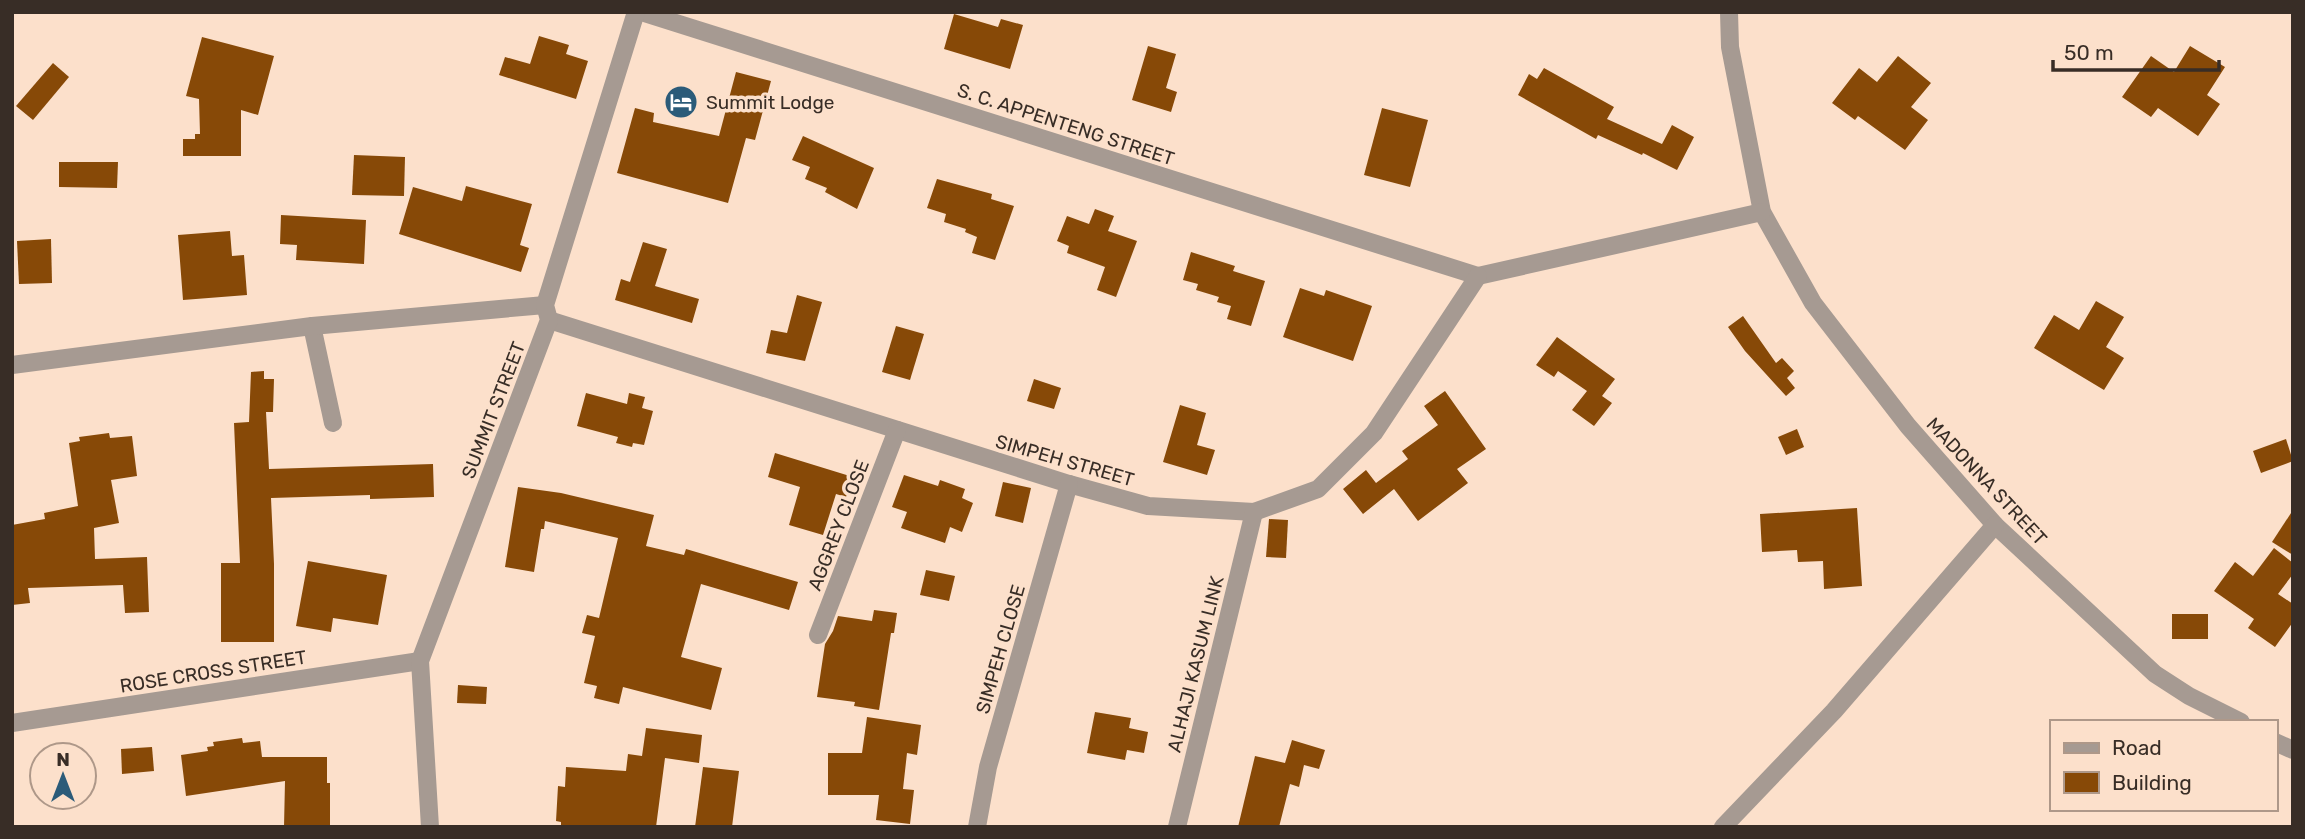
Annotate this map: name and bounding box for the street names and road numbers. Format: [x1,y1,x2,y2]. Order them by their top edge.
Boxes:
street label: S. C. APPENTENG STREET [954,78,1177,170]
street label: SUMMIT STREET [457,338,530,482]
street label: MADONNA STREET [1922,413,2052,550]
street label: SIMPEH STREET [993,430,1137,491]
street label: AGGREY CLOSE [803,457,874,594]
street label: ALHAJI KASUM LINK [1162,573,1229,755]
street label: SIMPEH CLOSE [971,582,1030,716]
street label: ROSE CROSS STREET [118,645,308,698]

